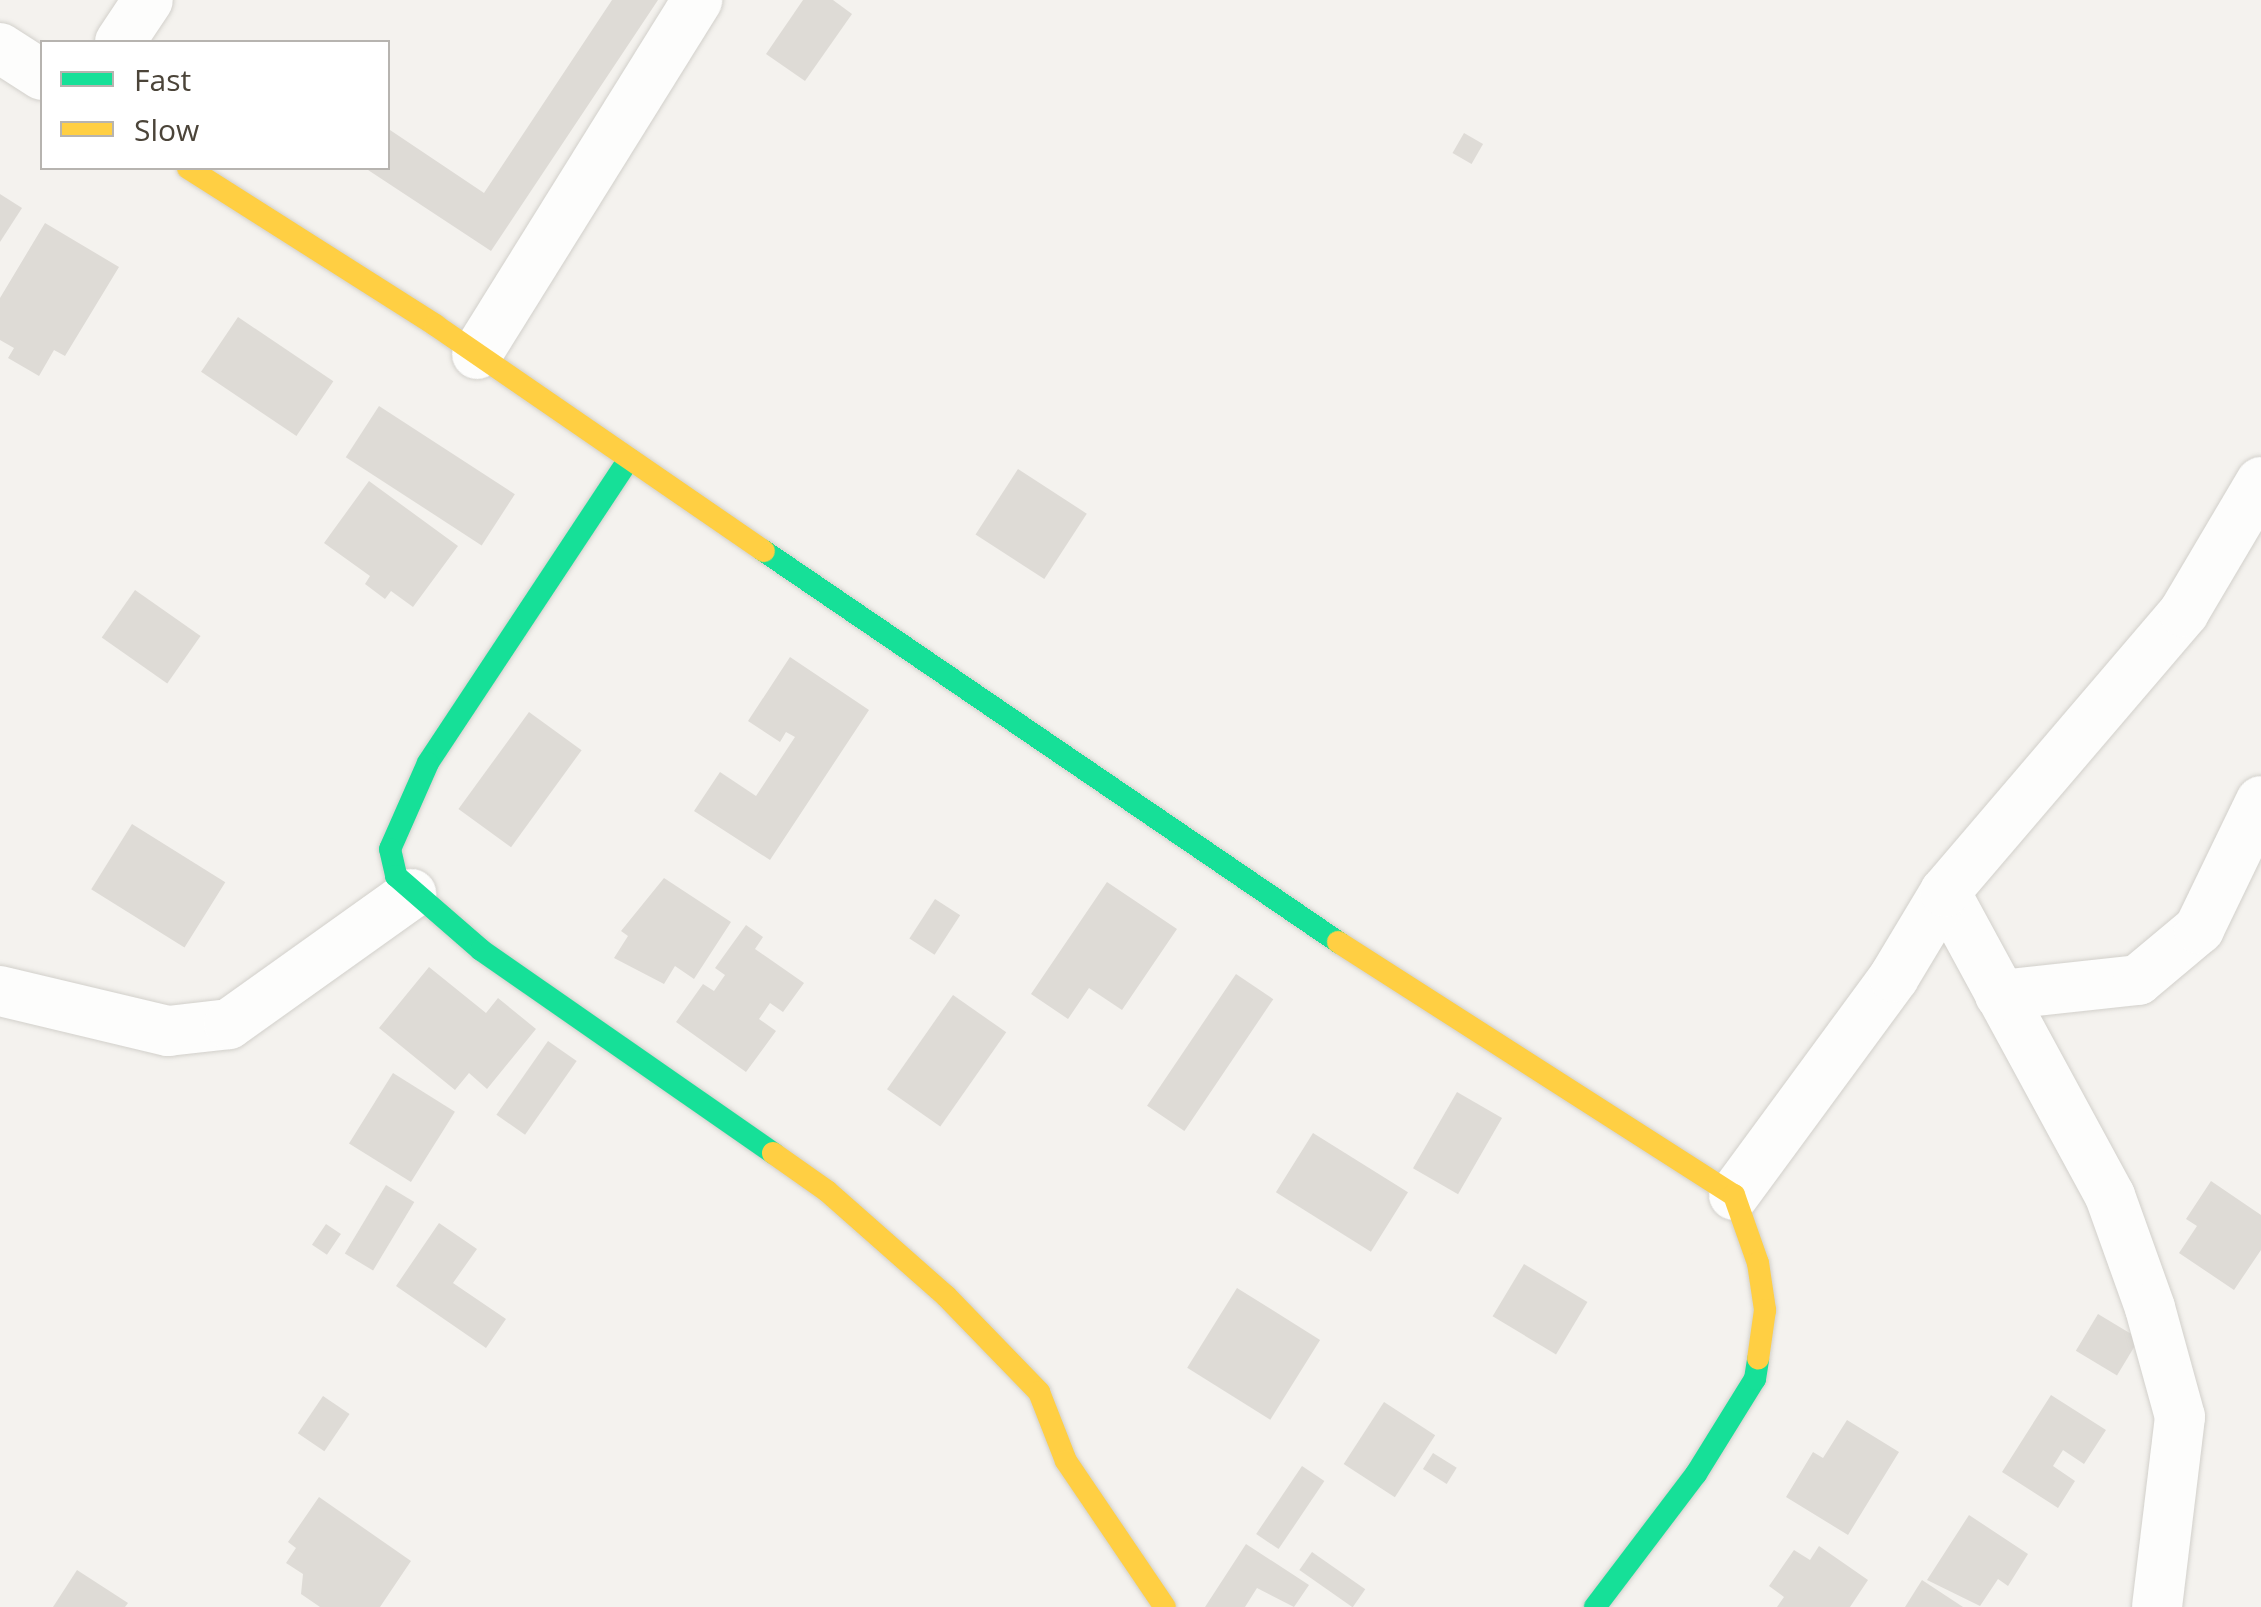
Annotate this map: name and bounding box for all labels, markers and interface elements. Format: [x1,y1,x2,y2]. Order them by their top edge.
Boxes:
legend [40,40,390,170]
text: Fast [134,59,191,100]
text: Slow [134,109,199,150]

